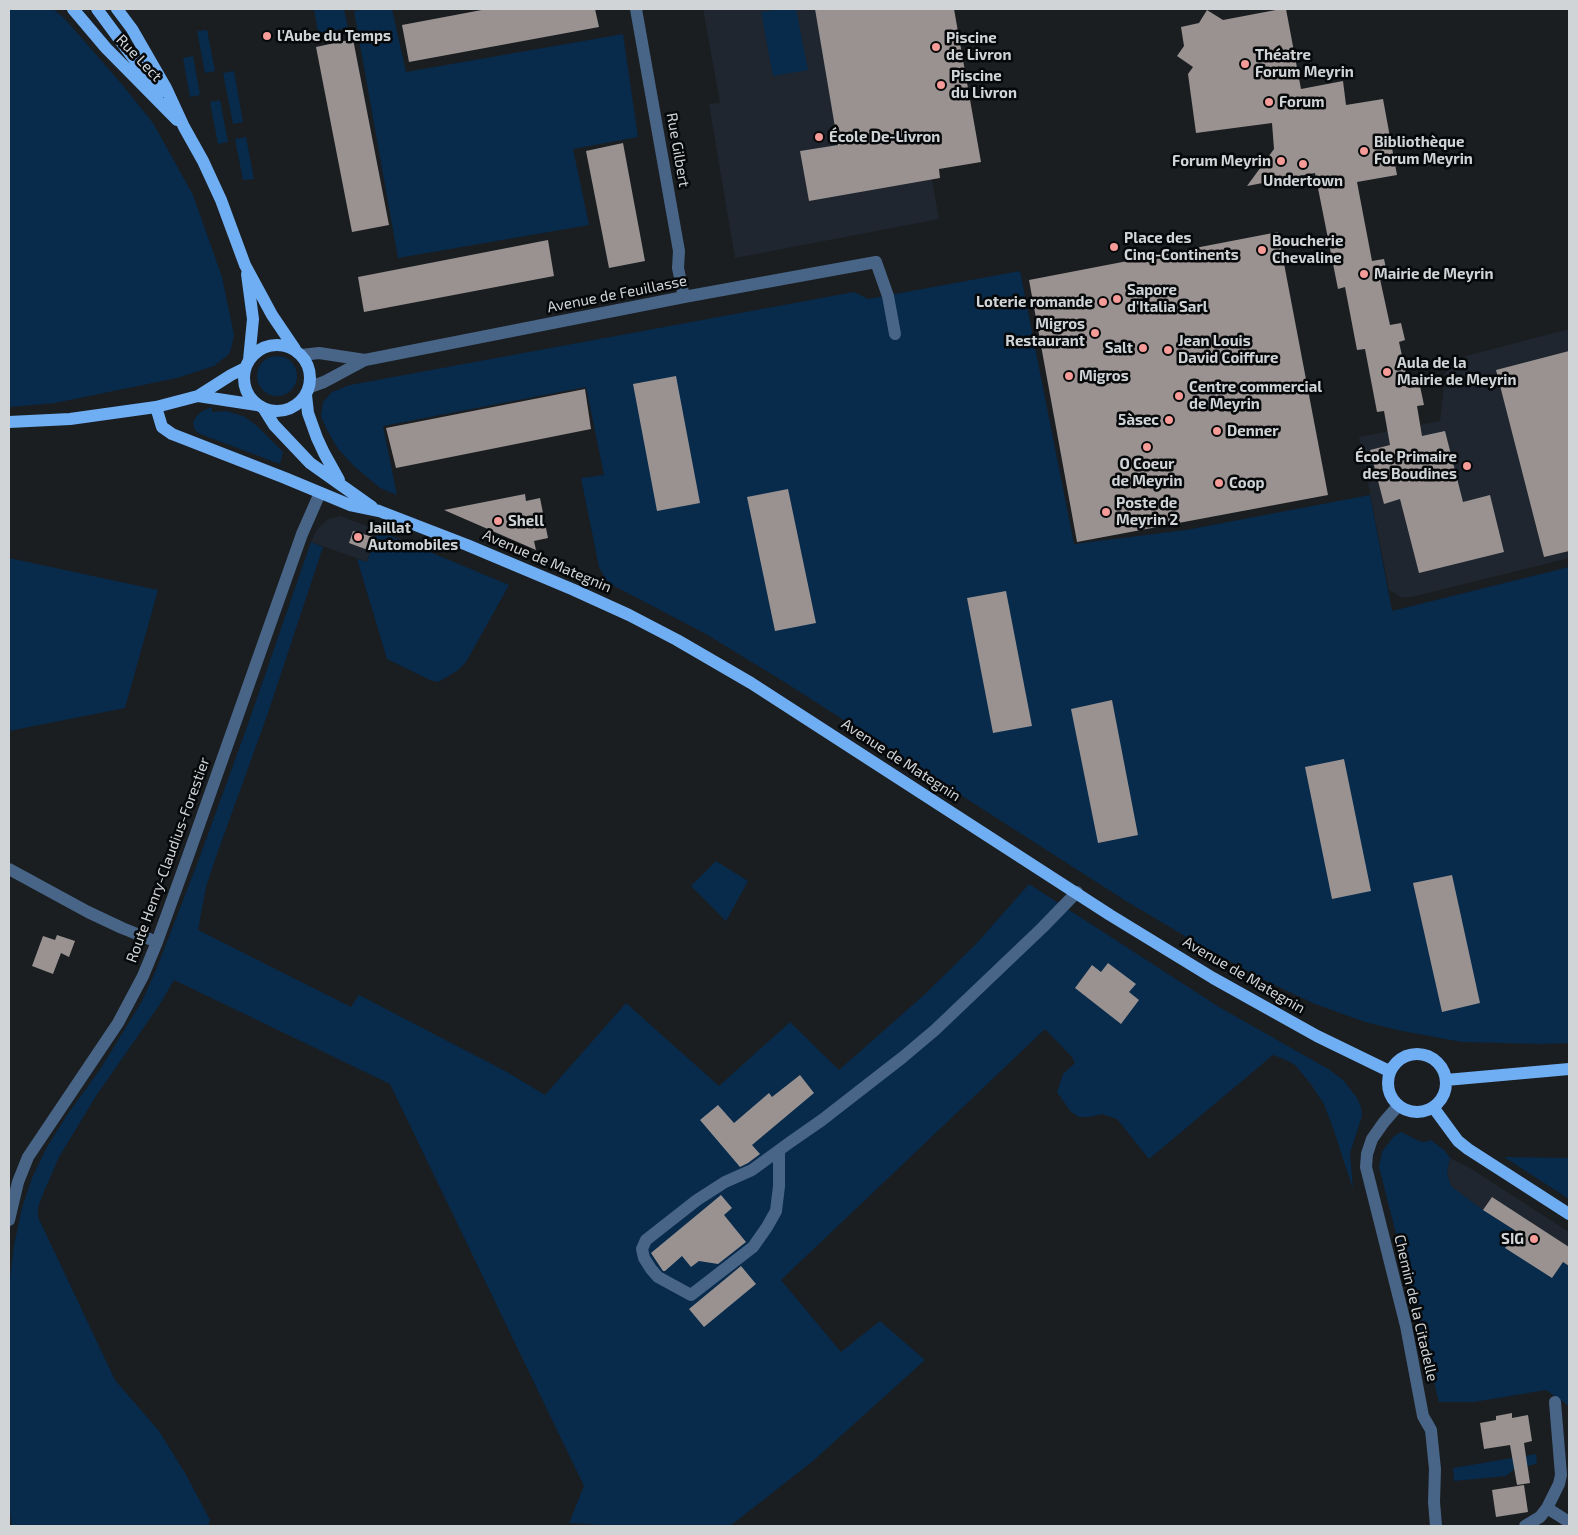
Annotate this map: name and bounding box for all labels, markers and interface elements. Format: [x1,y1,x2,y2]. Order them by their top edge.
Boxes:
place label: l'Aube du Temps [277,27,391,45]
place label: Piscine de Livron [946,29,1011,64]
marker: l'Aube du Temps [261,30,273,42]
street label: Rue Lect [112,31,166,85]
marker: Piscine de Livron [930,41,942,53]
place label: Théatre Forum Meyrin [1255,46,1354,81]
marker: Théatre Forum Meyrin [1239,58,1251,70]
place label: Piscine du Livron [951,67,1017,102]
marker: Piscine du Livron [935,79,947,91]
place label: Forum [1279,93,1324,111]
marker: Forum [1263,96,1275,108]
street label: Rue Gilbert [663,111,693,189]
place label: École De-Livron [829,128,940,146]
marker: École De-Livron [813,131,825,143]
place label: Bibliothèque Forum Meyrin [1374,133,1473,168]
marker: Bibliothèque Forum Meyrin [1358,145,1370,157]
place label: Forum Meyrin [1172,152,1271,170]
marker: Forum Meyrin [1275,155,1287,167]
marker: Undertown [1297,158,1309,170]
place label: Undertown [1263,172,1343,190]
place label: Place des Cinq-Continents [1124,229,1239,264]
place label: Boucherie Chevaline [1272,232,1343,267]
marker: Place des Cinq-Continents [1108,241,1120,253]
marker: Boucherie Chevaline [1256,244,1268,256]
place label: Mairie de Meyrin [1374,265,1493,283]
marker: Mairie de Meyrin [1358,268,1370,280]
street label: Avenue de Feuillasse [545,272,689,316]
place label: Sapore d'Italia Sarl [1127,281,1208,316]
place label: Loterie romande [976,293,1093,311]
marker: Sapore d'Italia Sarl [1111,293,1123,305]
marker: Loterie romande [1097,296,1109,308]
place label: Migros Restaurant [1005,315,1085,350]
marker: Migros Restaurant [1089,327,1101,339]
place label: Jean Louis David Coiffure [1178,332,1278,367]
place label: Salt [1105,339,1133,357]
marker: Salt [1137,342,1149,354]
marker: Jean Louis David Coiffure [1162,344,1174,356]
place label: Aula de la Mairie de Meyrin [1397,354,1516,389]
marker: Aula de la Mairie de Meyrin [1381,366,1393,378]
place label: Migros [1079,367,1129,385]
marker: Migros [1063,370,1075,382]
place label: Centre commercial de Meyrin [1189,378,1322,413]
marker: Centre commercial de Meyrin [1173,390,1185,402]
place label: 5àsec [1118,411,1159,429]
marker: 5àsec [1163,414,1175,426]
place label: Denner [1227,422,1279,440]
marker: Denner [1211,425,1223,437]
marker: O Coeur de Meyrin [1141,441,1153,453]
place label: École Primaire des Boudines [1355,448,1457,483]
place label: O Coeur de Meyrin [1112,455,1182,490]
marker: École Primaire des Boudines [1461,460,1473,472]
place label: Coop [1229,474,1265,492]
marker: Coop [1213,477,1225,489]
place label: Poste de Meyrin 2 [1116,494,1178,529]
marker: Poste de Meyrin 2 [1100,506,1112,518]
place label: Shell [508,512,544,530]
marker: Shell [492,515,504,527]
place label: Jaillat Automobiles [368,519,458,554]
street label: Avenue de Mategnin [480,526,614,596]
marker: Jaillat Automobiles [352,531,364,543]
street label: Avenue de Mategnin [838,715,964,805]
street label: Route Henry-Claudius-Forestier [122,755,214,965]
street label: Avenue de Mategnin [1180,933,1308,1017]
place label: SIG [1501,1230,1524,1248]
street label: Chemin de la Citadelle [1390,1233,1442,1383]
marker: SIG [1528,1233,1540,1245]

